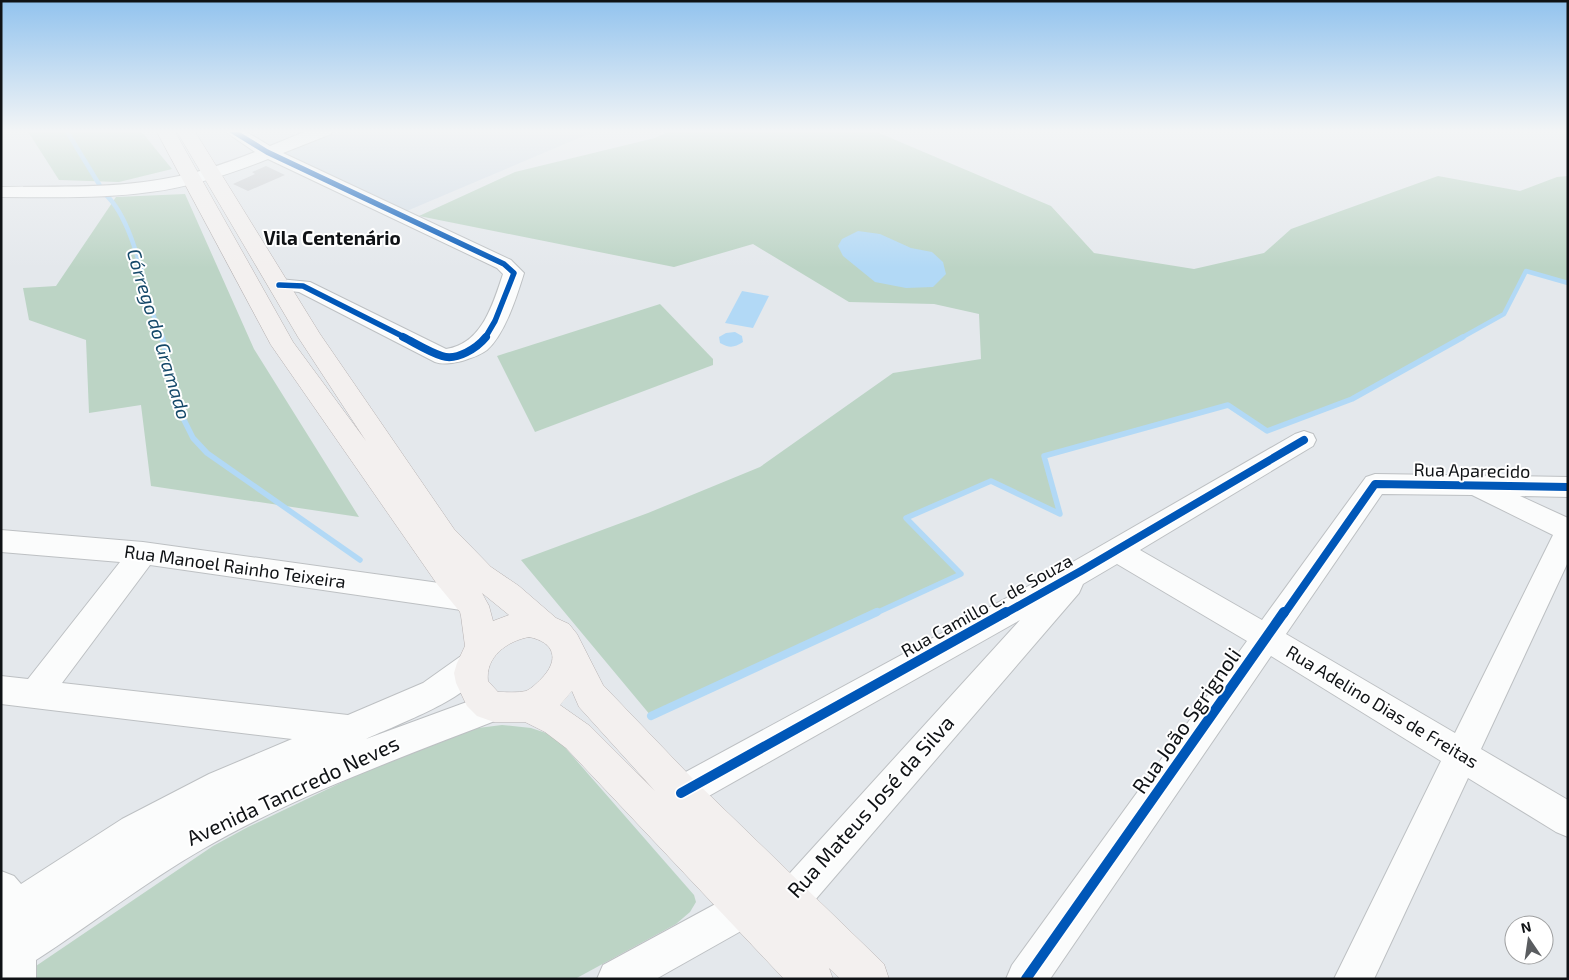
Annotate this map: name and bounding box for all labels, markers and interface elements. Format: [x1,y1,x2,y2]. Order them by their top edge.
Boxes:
district label: Vila Centenário [263,226,401,249]
water label: Córrego do Gramado [123,246,196,422]
street label: Rua Aparecido [1413,458,1531,482]
street label: Rua Manoel Rainho Teixeira [123,540,347,592]
street label: Rua Camillo C. de Souza [897,549,1076,661]
street label: Rua Adelino Dias de Freitas [1282,640,1483,772]
street label: Rua João Sgrignoli [1126,642,1245,798]
street label: Rua Mateus José da Silva [781,710,958,902]
street label: Avenida Tancredo Neves [182,729,402,850]
north arrow [1504,915,1554,965]
text: N [1519,917,1533,936]

